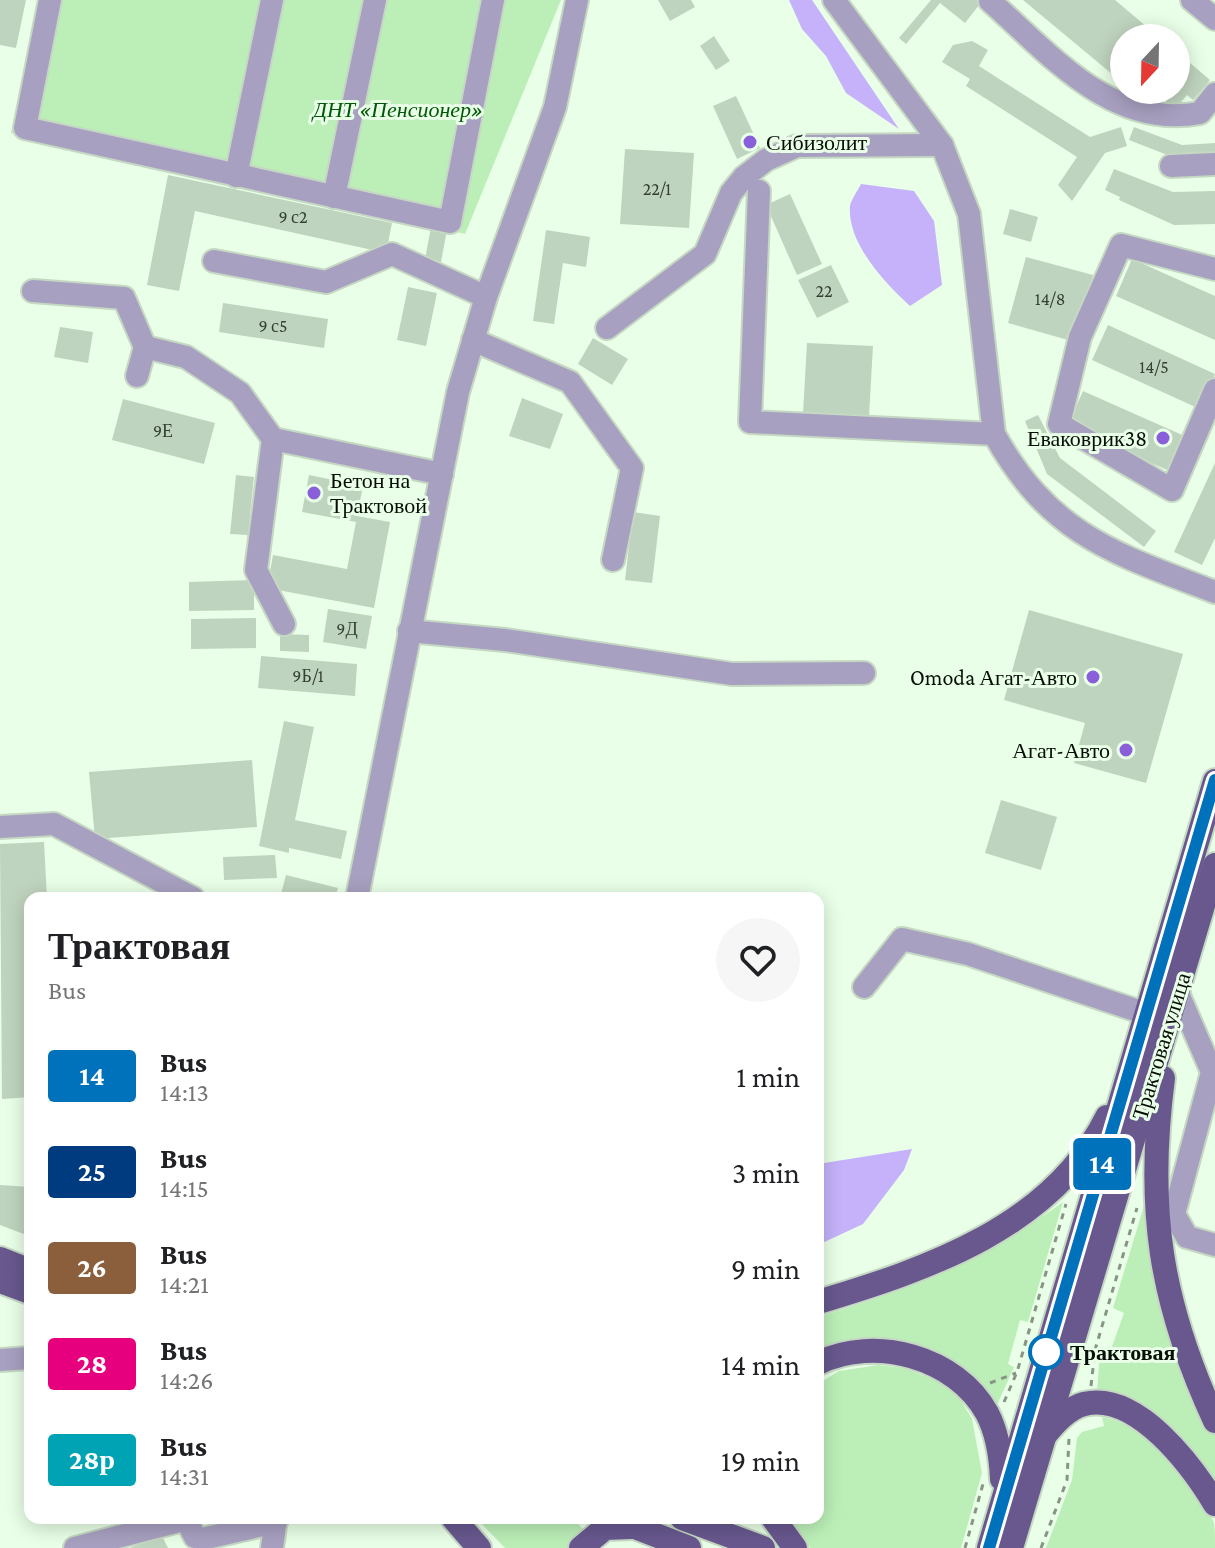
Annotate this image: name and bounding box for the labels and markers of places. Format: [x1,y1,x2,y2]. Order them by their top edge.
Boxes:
place label: Сибизолит [766,130,867,155]
marker: Сибизолит [741,133,759,151]
place label: Еваковрик38 [1027,426,1147,451]
marker: Еваковрик38 [1154,429,1172,447]
place label: Бетон на Трактовой [330,468,427,518]
marker: Бетон на Трактовой [305,484,323,502]
place label: Omoda Агат-Авто [910,665,1077,690]
marker: Omoda Агат-Авто [1084,668,1102,686]
place label: Агат-Авто [1012,738,1110,763]
marker: Агат-Авто [1117,741,1135,759]
marker: Трактовая [1029,1335,1063,1369]
place label: Трактовая [1070,1340,1176,1365]

